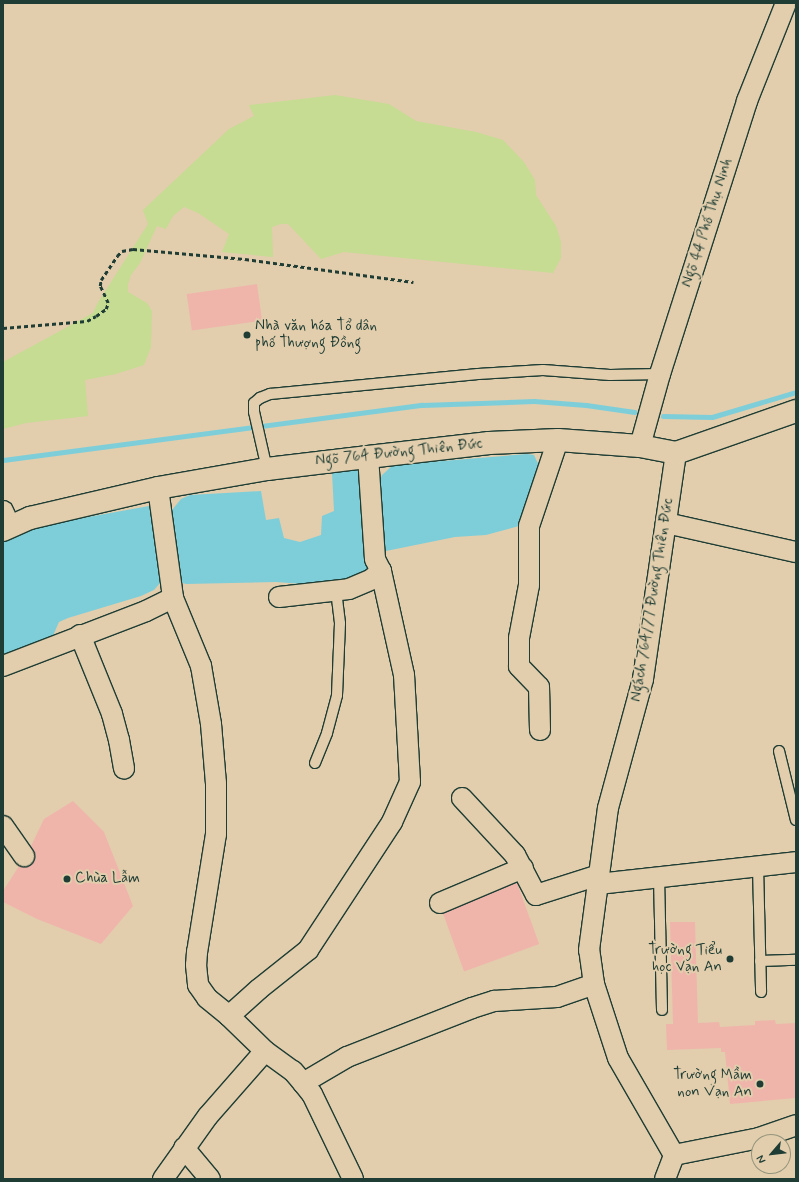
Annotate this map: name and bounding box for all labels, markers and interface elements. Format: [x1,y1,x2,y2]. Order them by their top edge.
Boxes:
street label: Ngõ 44 Phố Thụ Ninh [679,156,737,290]
place label: Nhà văn hóa Tổ dân phố Thượng Đồng [255,317,376,352]
marker: Nhà văn hóa Tổ dân phố Thượng Đồng [242,330,252,340]
street label: Ngõ 764 Đường Thiên Đức [315,435,483,471]
street label: Ngách 764/77 Đường Thiên Đức [628,497,678,703]
place label: Chùa Lẫm [75,870,140,888]
marker: Chùa Lẫm [62,874,72,884]
place label: Trường Tiểu học Vạn An [650,941,722,976]
marker: Trường Tiểu học Vạn An [725,954,735,964]
place label: Trường Mầm non Vạn An [672,1066,752,1101]
marker: Trường Mầm non Vạn An [755,1079,765,1089]
north arrow [751,1134,791,1174]
text: N [753,1153,769,1166]

